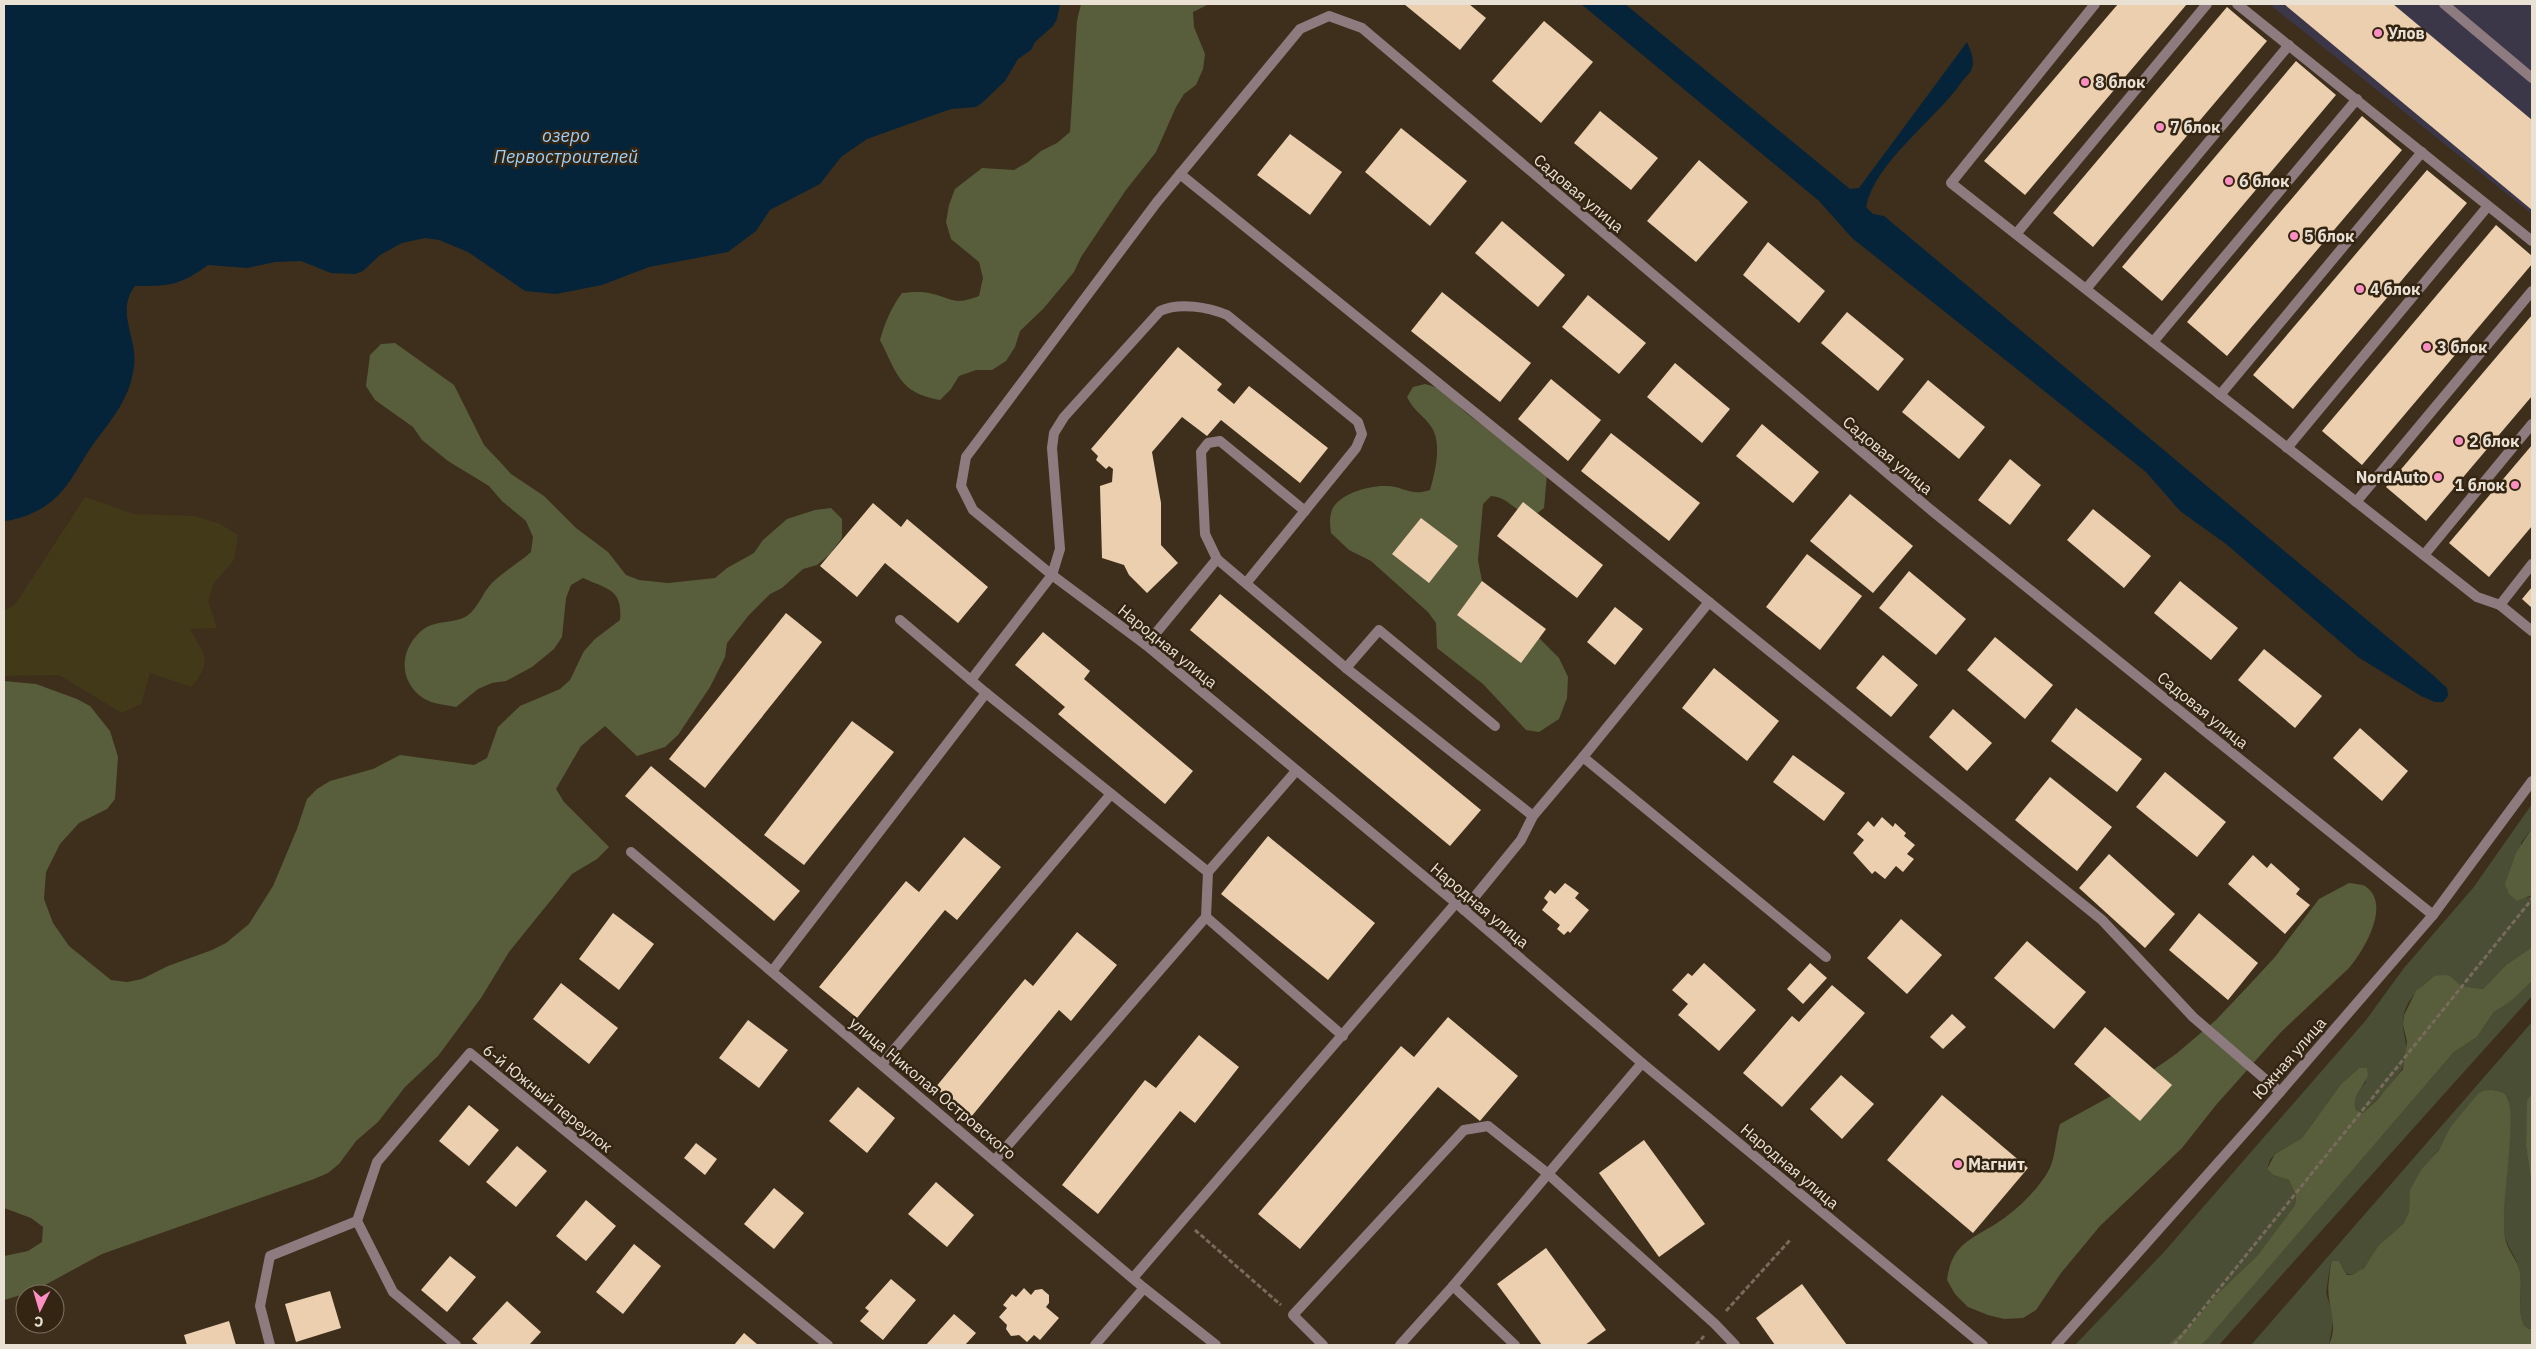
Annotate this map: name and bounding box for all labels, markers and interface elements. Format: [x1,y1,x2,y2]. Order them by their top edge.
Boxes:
place label: Улов [2388,23,2425,43]
marker: Улов [2372,27,2384,39]
place label: 8 блок [2095,72,2146,92]
marker: 8 блок [2079,76,2091,88]
place label: 7 блок [2170,117,2221,137]
marker: 7 блок [2154,121,2166,133]
water label: озеро Первостроителей [494,124,638,168]
street label: Садовая улица [1530,150,1628,237]
place label: 6 блок [2239,171,2290,191]
marker: 6 блок [2223,175,2235,187]
place label: 5 блок [2304,226,2355,246]
marker: 5 блок [2288,230,2300,242]
place label: 4 блок [2370,279,2421,299]
marker: 4 блок [2354,283,2366,295]
place label: 3 блок [2437,337,2488,357]
marker: 3 блок [2421,341,2433,353]
street label: Садовая улица [1839,412,1937,499]
place label: 2 блок [2469,431,2520,451]
marker: 2 блок [2453,435,2465,447]
place label: NordAuto [2356,467,2428,487]
marker: NordAuto [2432,471,2444,483]
place label: 1 блок [2454,475,2505,495]
marker: 1 блок [2509,479,2521,491]
street label: Народная улица [1114,600,1222,693]
street label: Садовая улица [2153,667,2253,753]
street label: Народная улица [1427,858,1534,952]
street label: улица Николая Островского [846,1012,1020,1164]
street label: Южная улица [2248,1013,2330,1103]
street label: 6-й Южный переулок [479,1039,617,1157]
street label: Народная улица [1737,1119,1844,1213]
place label: Магнит [1968,1154,2025,1174]
marker: Магнит [1952,1158,1964,1170]
north arrow [15,1284,65,1334]
text: С [34,1313,44,1331]

